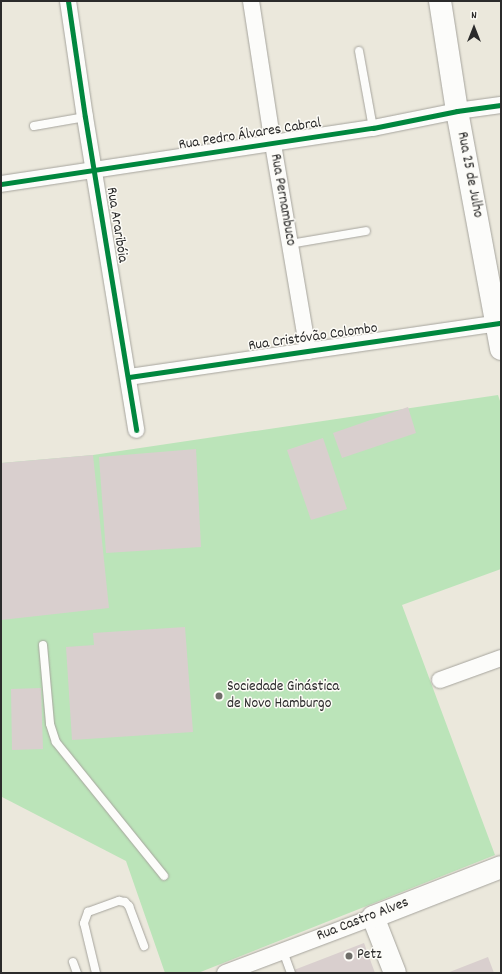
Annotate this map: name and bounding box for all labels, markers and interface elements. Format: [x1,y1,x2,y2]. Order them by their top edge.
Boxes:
north arrow [454,8,494,48]
text: N [471,8,477,24]
street label: Rua Pedro Álvares Cabral [177,115,323,155]
street label: Rua 25 de Julho [452,130,486,220]
street label: Rua Pernambuco [265,153,299,247]
street label: Rua Araribóia [101,186,131,264]
street label: Rua Cristóvão Colombo [247,320,379,356]
place label: Sociedade Ginástica de Novo Hamburgo [227,678,339,713]
marker: Sociedade Ginástica de Novo Hamburgo [214,691,224,701]
street label: Rua Castro Alves [314,894,412,946]
place label: Petz [357,947,382,965]
marker: Petz [344,951,354,961]

